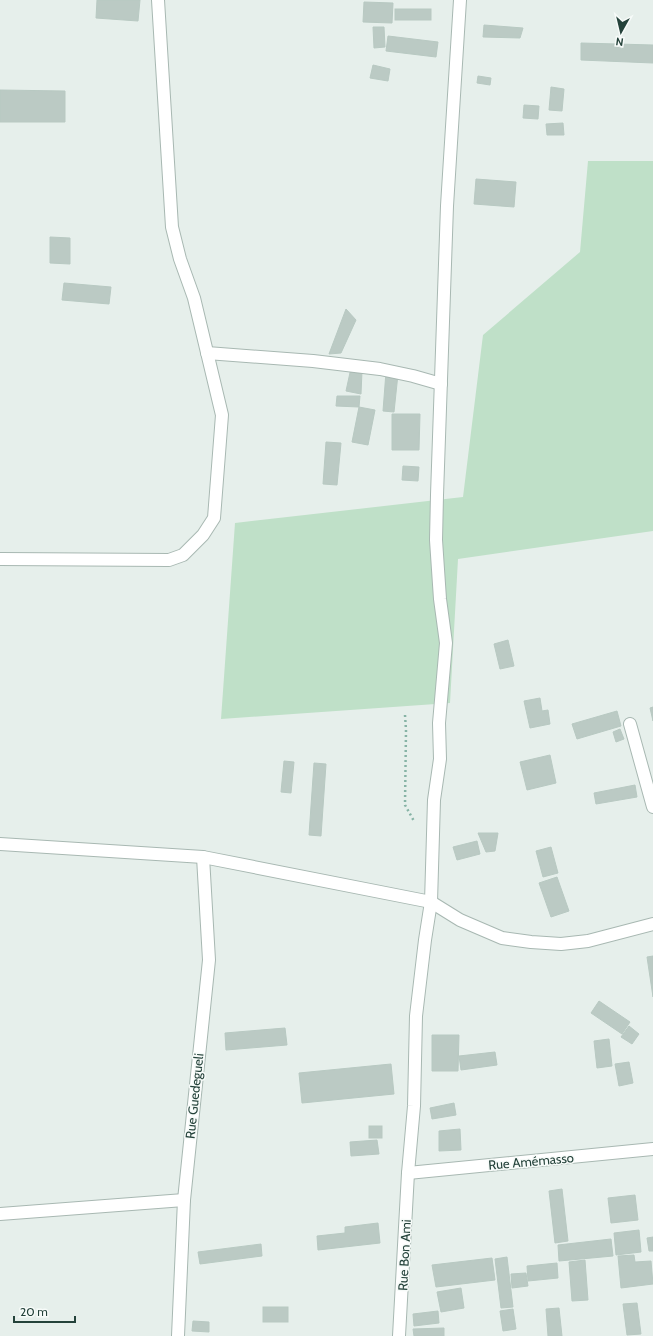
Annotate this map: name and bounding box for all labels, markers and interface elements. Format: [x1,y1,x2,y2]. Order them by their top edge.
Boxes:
north arrow [601,12,641,52]
text: N [615,34,624,49]
street label: Rue Guedegueli [182,1052,206,1140]
street label: Rue Amémasso [488,1149,574,1173]
street label: Rue Bon Ami [394,1219,414,1291]
scale bar [14,1298,75,1324]
text: 20 m [20,1304,48,1319]

